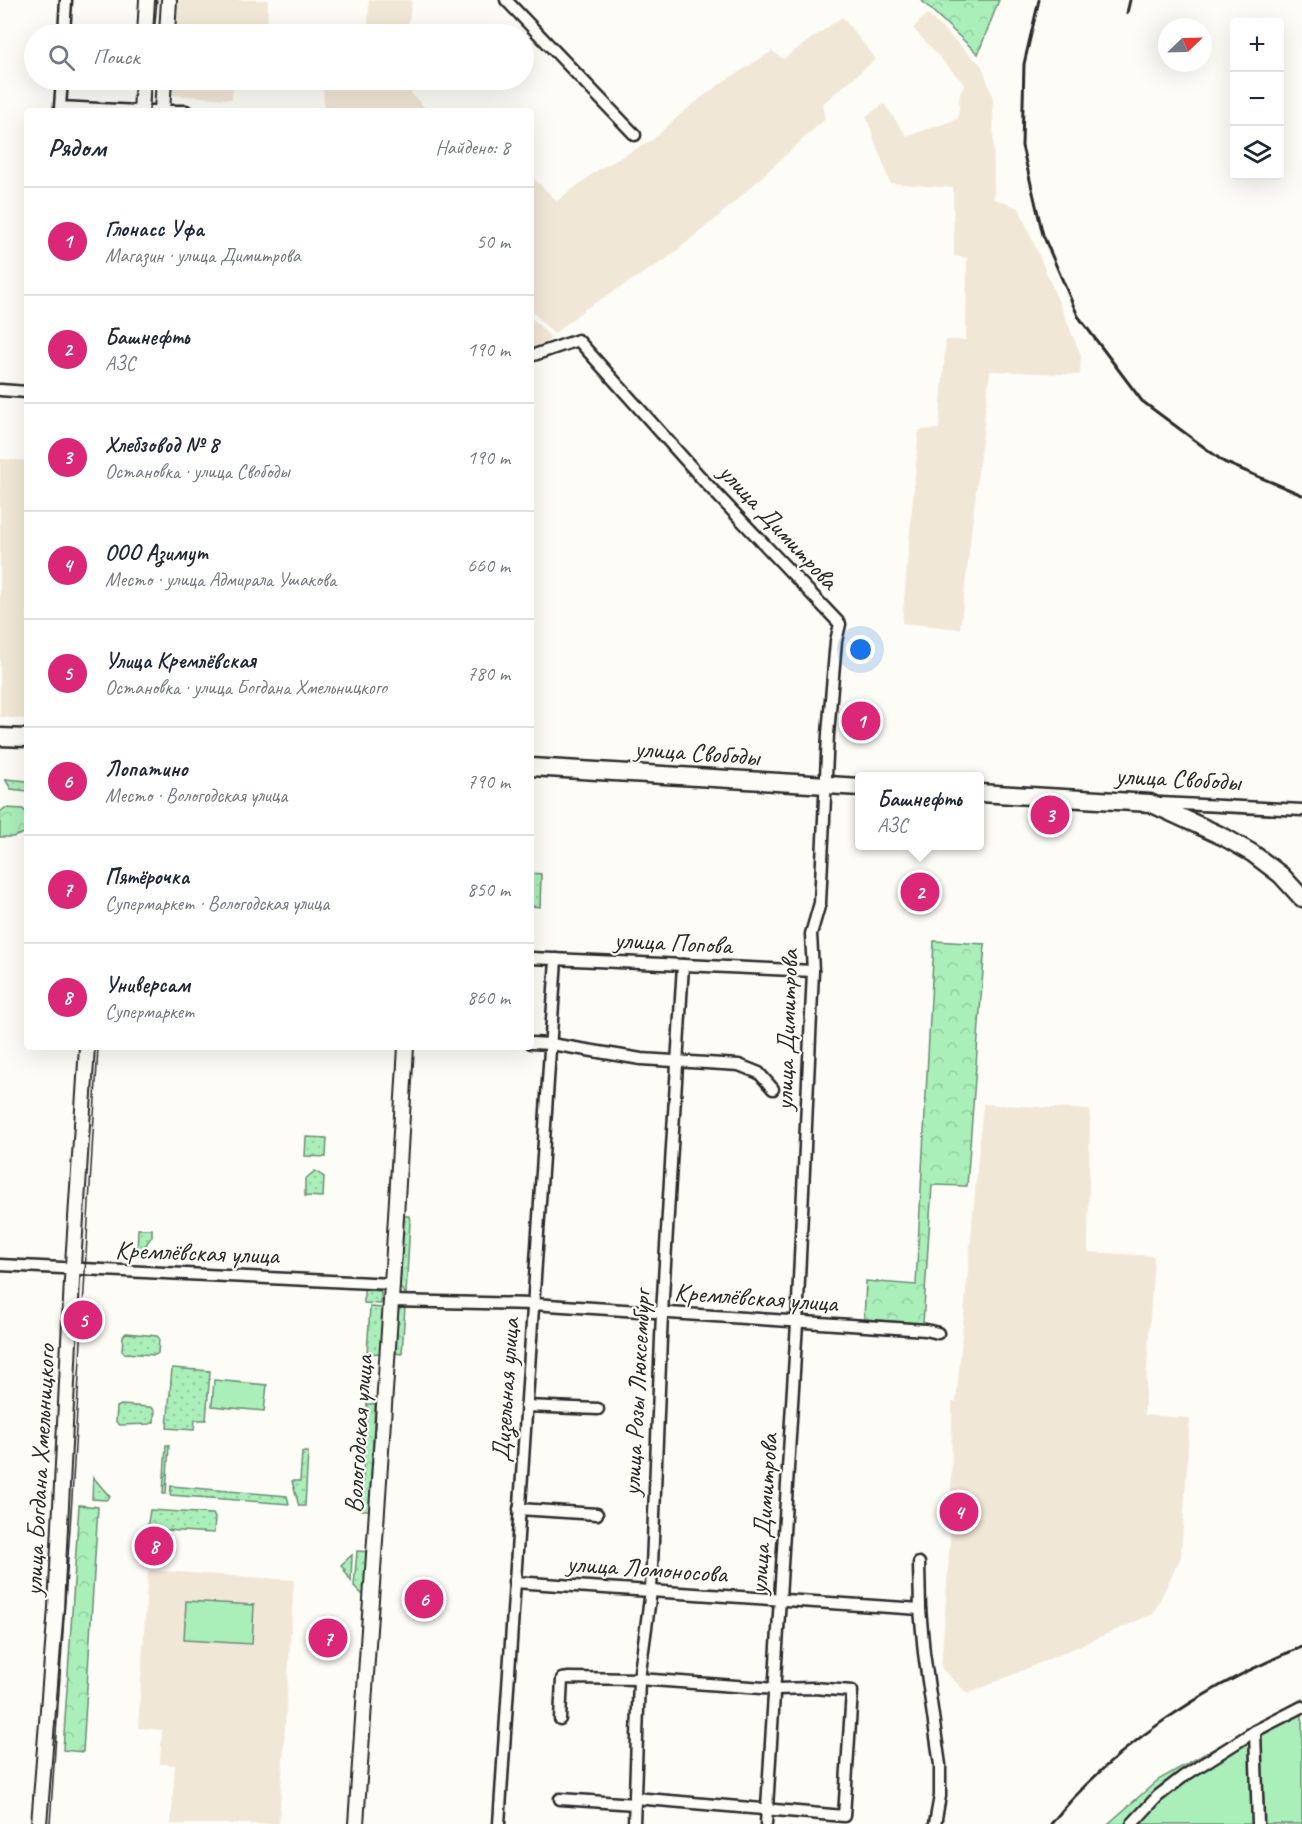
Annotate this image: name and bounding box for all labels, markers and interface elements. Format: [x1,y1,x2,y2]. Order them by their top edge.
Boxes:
north arrow [1158,18,1212,72]
map controls [1230,18,1284,180]
button: + [1230,18,1284,72]
search box [24,24,534,90]
icon: search [45,41,78,74]
text: Поиск [93,43,139,71]
button: − [1230,72,1284,126]
button: layers [1230,126,1284,180]
text: Рядом [48,131,106,164]
text: Найдено: 8 [435,135,510,160]
text: Глонасс Уфа [105,215,204,243]
text: 1 [63,229,72,254]
text: 50 m [476,229,510,254]
text: Магазин · улица Димитрова [105,243,300,268]
text: Башнефть [105,323,189,351]
text: 2 [63,337,72,362]
text: 190 m [467,337,510,362]
text: АЗС [105,351,135,376]
text: Хлебзовод № 8 [105,431,219,459]
text: 3 [63,445,72,470]
text: 190 m [467,445,510,470]
street label: улица Димитрова [710,455,847,598]
text: Остановка · улица Свободы [105,459,290,484]
text: ООО Азимут [105,539,208,567]
text: 4 [63,553,72,578]
text: 660 m [467,553,510,578]
text: Место · улица Адмирала Ушакова [105,567,336,592]
your location [846,635,875,664]
text: Улица Кремлёвская [105,647,256,675]
text: 5 [63,661,72,686]
text: 780 m [467,661,510,686]
text: Остановка · улица Богдана Хмельницкого [105,675,387,700]
pin: 1 [842,698,880,744]
street label: улица Свободы [631,732,763,773]
text: Лопатино [105,755,188,783]
street label: улица Свободы [1113,759,1244,798]
text: 6 [63,769,72,794]
text: 790 m [467,769,510,794]
popup [855,772,984,850]
text: Место · Вологодская улица [105,783,287,808]
text: Башнефть [877,785,962,813]
pin: 3 [1030,792,1070,838]
text: АЗС [877,813,907,838]
text: Пятёрочка [105,863,189,891]
pin: 2 [900,870,940,914]
text: 7 [63,877,72,902]
text: 850 m [467,877,510,902]
text: Супермаркет · Вологодская улица [105,891,329,916]
street label: улица Попова [611,923,735,962]
street label: улица Димитрова [767,947,806,1113]
text: Универсам [105,971,190,999]
text: 8 [63,985,72,1010]
text: 860 m [467,985,510,1010]
text: Супермаркет [105,999,194,1024]
street label: Кремлёвская улица [115,1233,281,1272]
street label: Кремлёвская улица [673,1275,840,1320]
street label: улица Розы Люксембург [615,1286,659,1499]
pin: 5 [64,1298,103,1342]
street label: Дизельная улица [484,1315,528,1463]
street label: улица Богдана Хмельницкого [16,1342,63,1599]
street label: Вологодская улица [337,1352,381,1514]
street label: улица Димитрова [741,1431,786,1597]
pin: 4 [940,1490,978,1534]
pin: 8 [134,1524,174,1568]
street label: улица Ломоносова [564,1546,730,1591]
pin: 6 [404,1576,444,1622]
pin: 7 [308,1616,348,1660]

